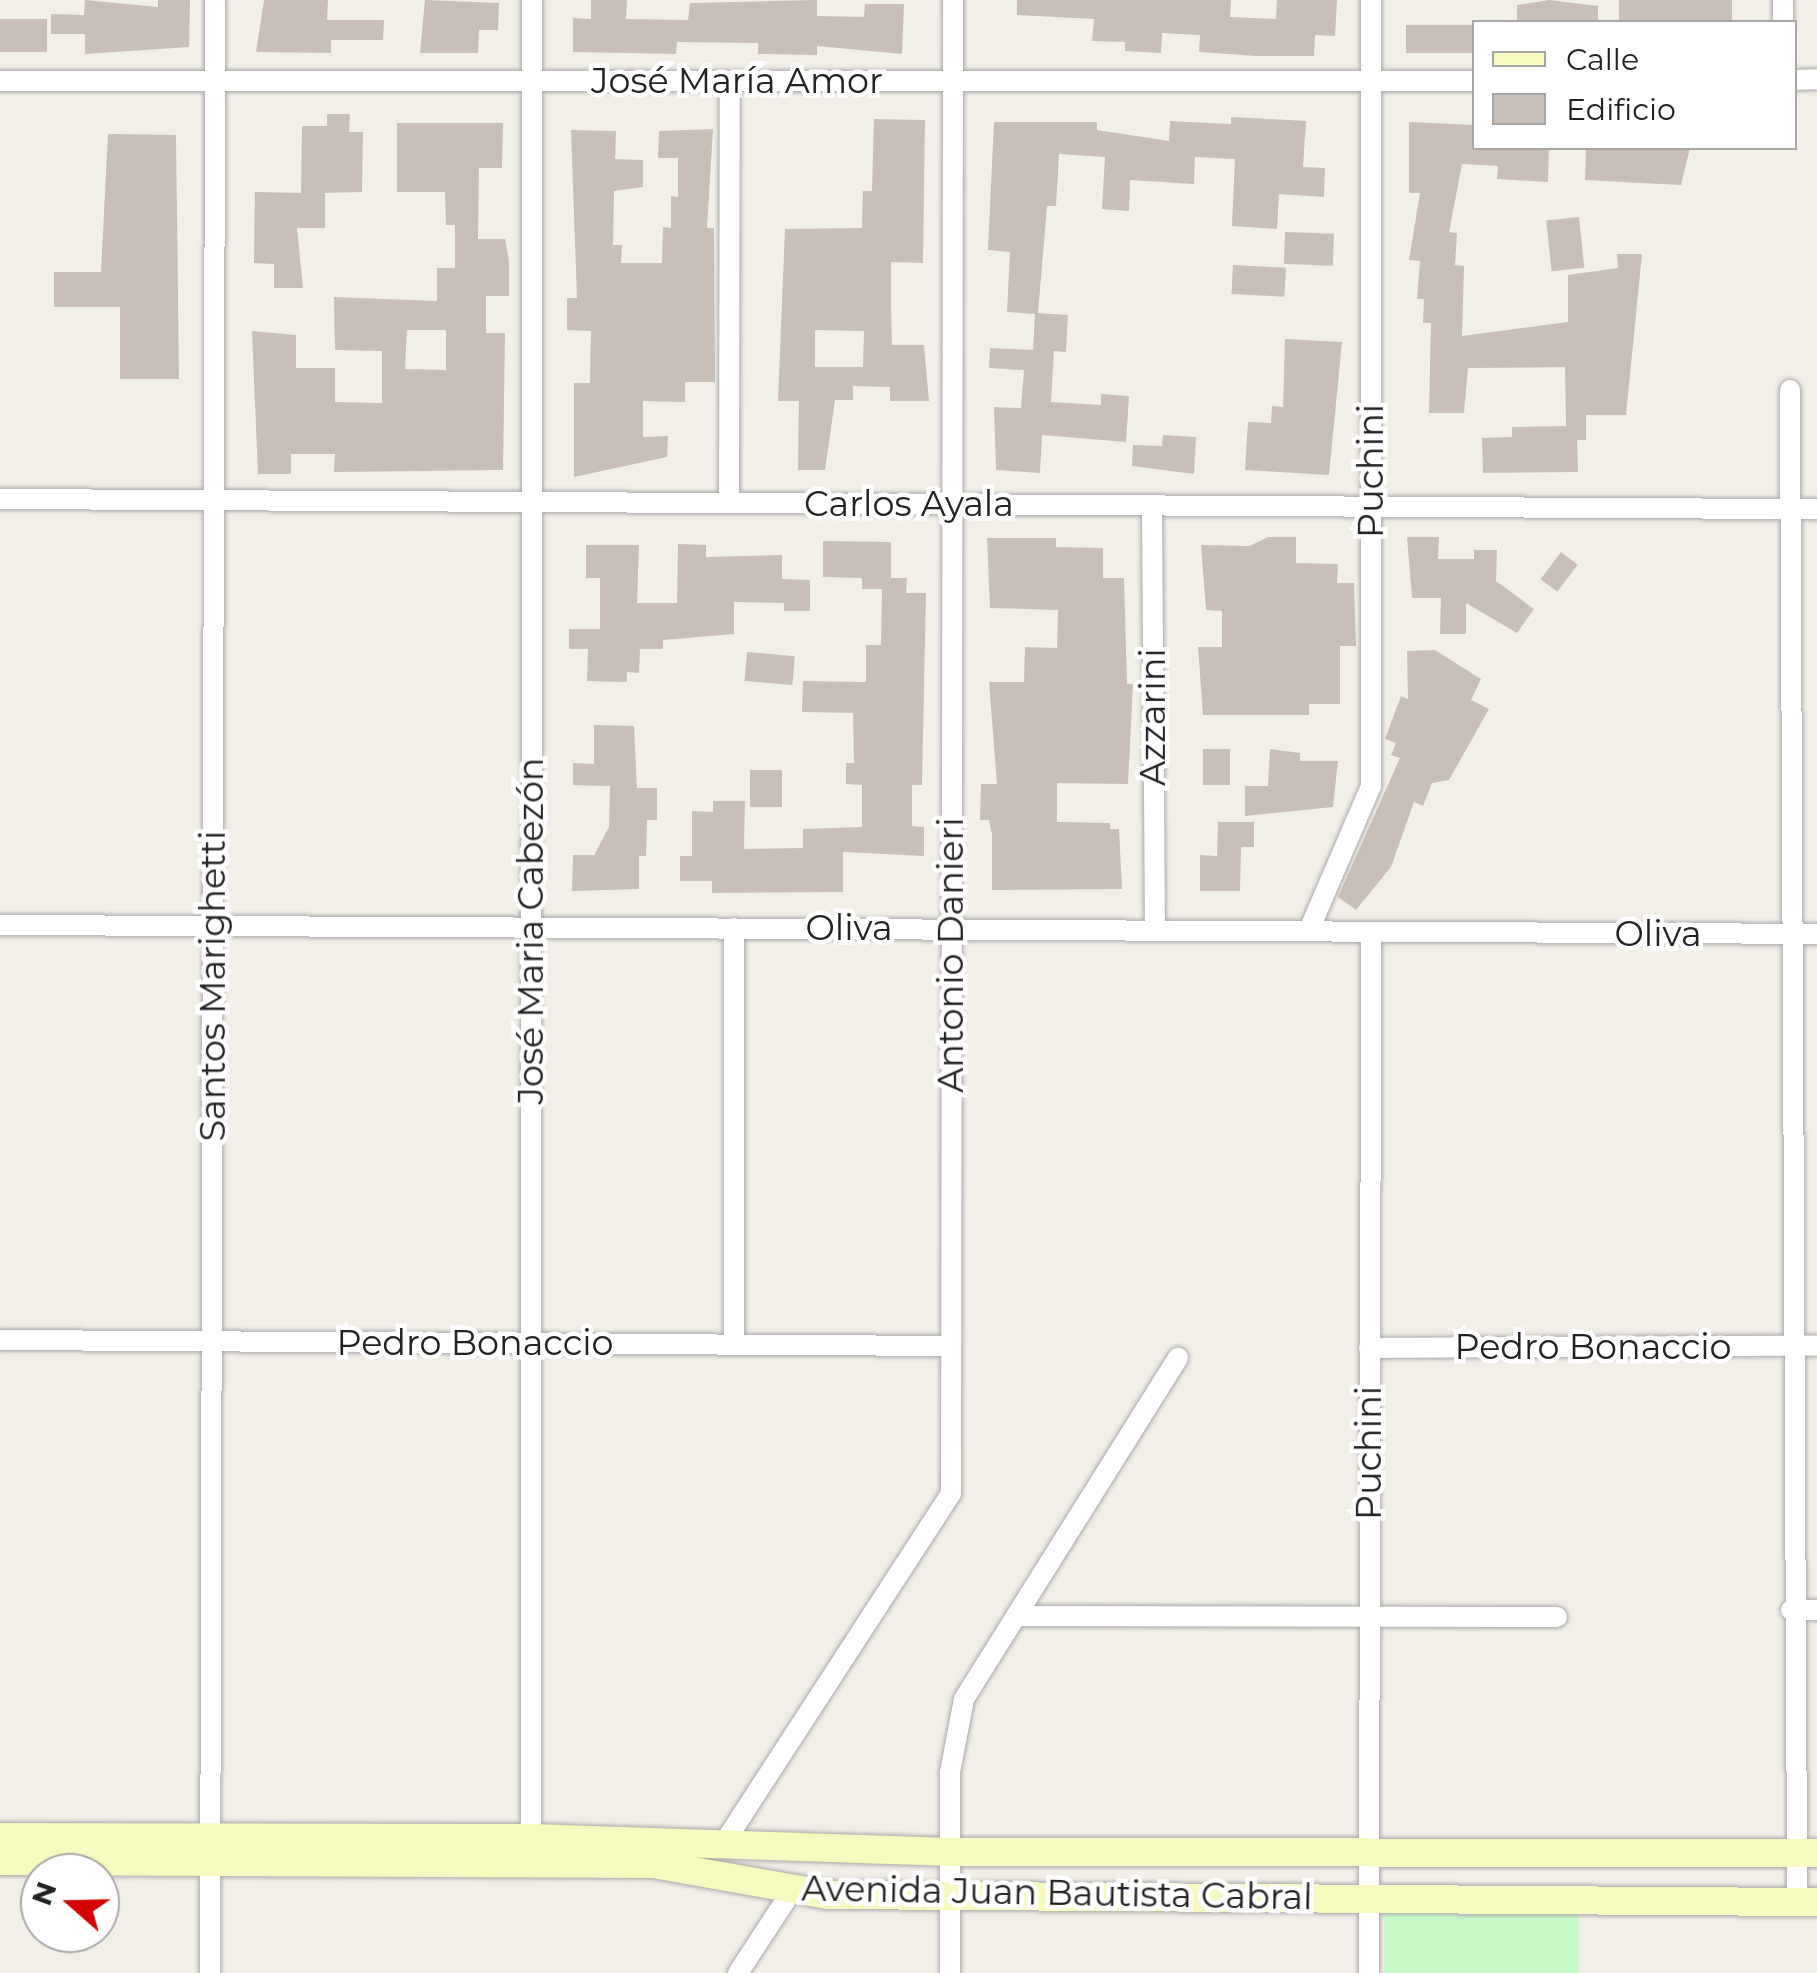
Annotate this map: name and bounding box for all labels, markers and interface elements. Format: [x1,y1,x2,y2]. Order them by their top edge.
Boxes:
legend [1472,20,1797,150]
text: Calle [1566,41,1639,78]
street label: José María Amor [591,60,883,102]
text: Edificio [1566,91,1676,128]
street label: Puchini [1350,404,1392,538]
street label: Carlos Ayala [804,483,1014,525]
street label: Azzarini [1132,648,1174,786]
street label: José Maria Cabezón [510,757,552,1105]
street label: Antonio Danieri [930,817,972,1093]
street label: Santos Marighetti [192,831,234,1141]
street label: Oliva [805,907,893,949]
street label: Oliva [1614,913,1702,955]
street label: Pedro Bonaccio [336,1322,614,1364]
street label: Pedro Bonaccio [1454,1326,1732,1368]
street label: Puchini [1348,1386,1390,1520]
north arrow [20,1853,120,1953]
street label: Avenida Juan Bautista Cabral [801,1868,1313,1918]
text: N [24,1877,64,1910]

